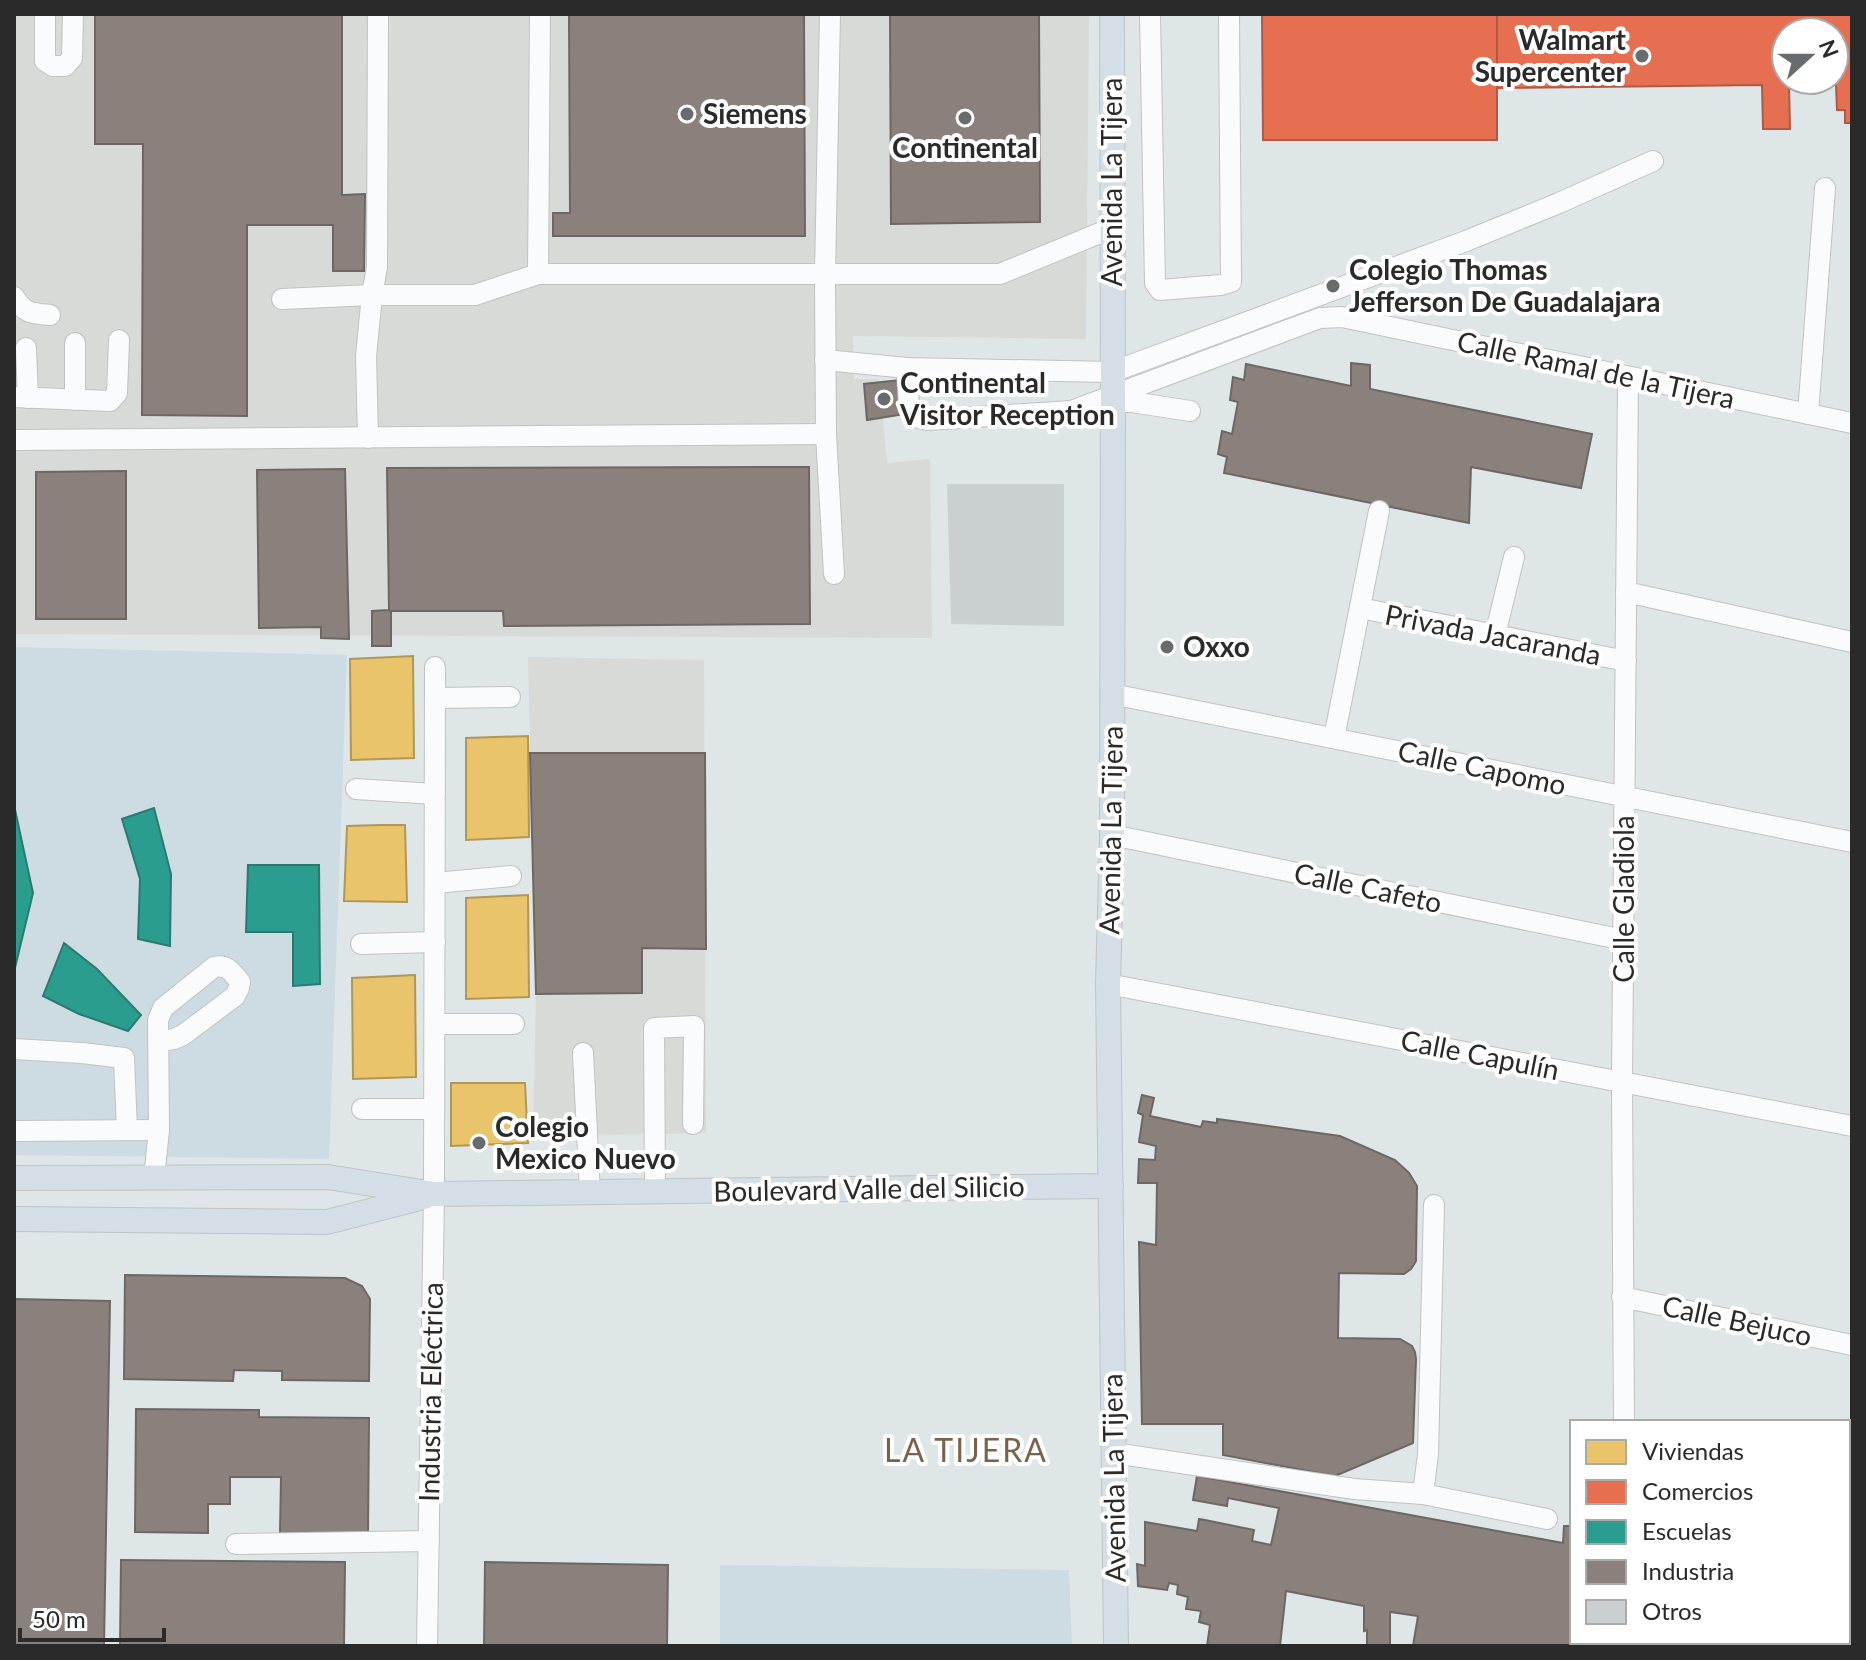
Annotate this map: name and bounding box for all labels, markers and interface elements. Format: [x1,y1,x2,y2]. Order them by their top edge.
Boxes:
north arrow [1770,16,1850,96]
place label: Walmart Supercenter [1475,22,1627,88]
text: N [1813,36,1845,61]
marker: Walmart Supercenter [1633,47,1651,65]
street label: Avenida La Tijera [1094,78,1128,286]
place label: Siemens [703,96,807,130]
marker: Siemens [678,105,696,123]
marker: Continental [956,109,974,127]
place label: Continental [892,130,1038,164]
place label: Colegio Thomas Jefferson De Guadalajara [1349,252,1660,318]
marker: Colegio Thomas Jefferson De Guadalajara [1324,277,1342,295]
street label: Calle Ramal de la Tijera [1454,323,1738,415]
place label: Continental Visitor Reception [899,365,1115,431]
marker: Continental Visitor Reception [875,390,893,408]
street label: Privada Jacaranda [1382,596,1604,672]
place label: Oxxo [1183,629,1250,663]
marker: Oxxo [1158,638,1176,656]
street label: Avenida La Tijera [1091,725,1129,935]
street label: Calle Capomo [1395,733,1569,801]
street label: Calle Gladiola [1606,815,1640,983]
street label: Calle Cafeto [1291,855,1445,919]
street label: Calle Capulín [1398,1022,1562,1086]
place label: Colegio Mexico Nuevo [495,1109,676,1175]
marker: Colegio Mexico Nuevo [470,1134,488,1152]
street label: Boulevard Valle del Silicio [713,1168,1025,1208]
street label: Industria Eléctrica [411,1282,449,1502]
street label: Calle Bejuco [1659,1288,1815,1352]
street label: Avenida La Tijera [1094,1373,1132,1583]
legend [1570,1420,1850,1644]
district label: LA TIJERA [884,1430,1048,1469]
text: Viviendas [1642,1436,1744,1465]
text: Comercios [1642,1476,1753,1505]
text: Escuelas [1642,1516,1732,1545]
text: Industria [1642,1556,1734,1585]
scale bar [20,1592,164,1642]
text: Otros [1642,1596,1702,1625]
text: 50 m [32,1604,86,1633]

